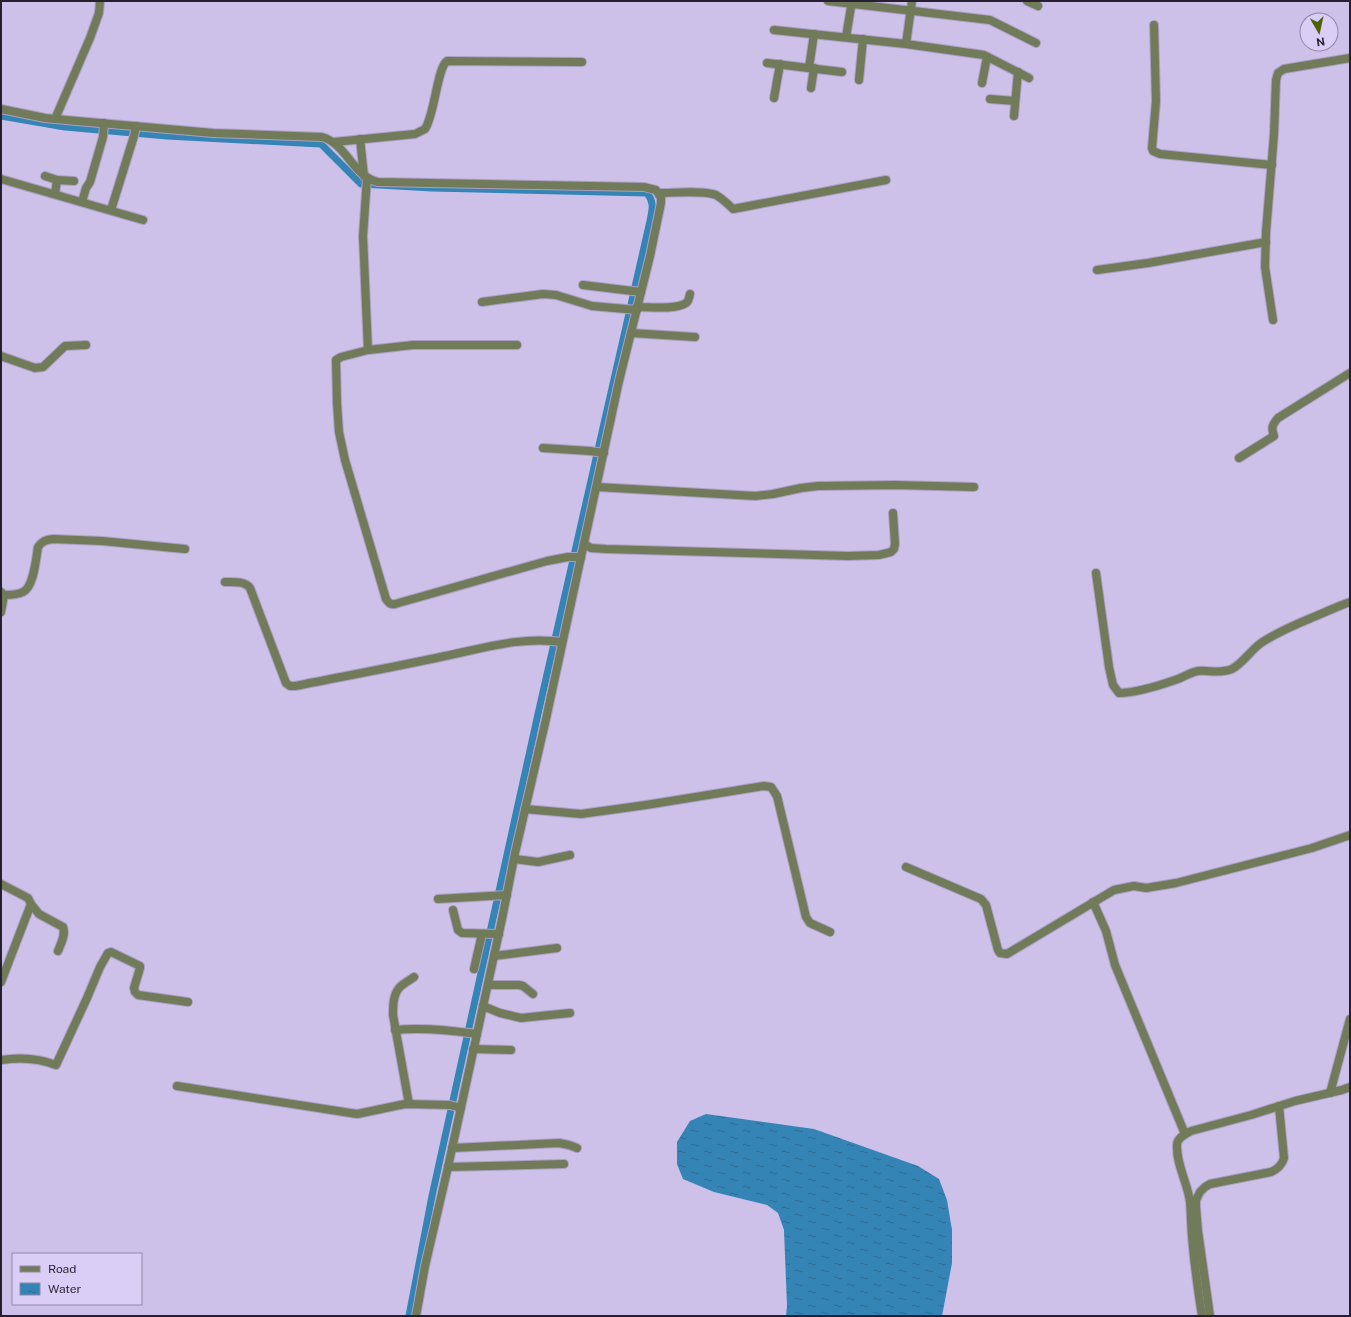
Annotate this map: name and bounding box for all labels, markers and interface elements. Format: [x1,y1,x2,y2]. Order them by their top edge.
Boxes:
north arrow [1299,12,1339,52]
text: N [1315,35,1326,48]
legend [12,1253,142,1305]
text: Road [48,1262,76,1276]
text: Water [48,1282,82,1296]

